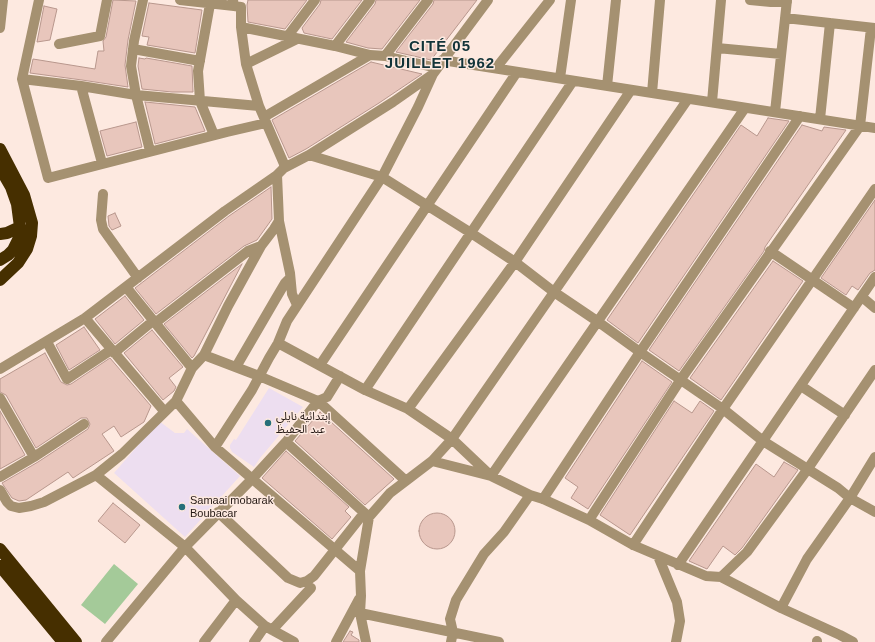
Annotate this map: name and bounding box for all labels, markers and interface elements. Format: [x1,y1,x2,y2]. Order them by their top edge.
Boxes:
district label: CITÉ 05 JUILLET 1962 [385,38,495,73]
place label: إبتدائية نايلي عبد الحفيظ [276,410,330,436]
marker: إبتدائية نايلي عبد الحفيظ [263,418,273,428]
place label: Samaai mobarak Boubacar [190,494,273,520]
marker: Samaai mobarak Boubacar [177,502,187,512]

